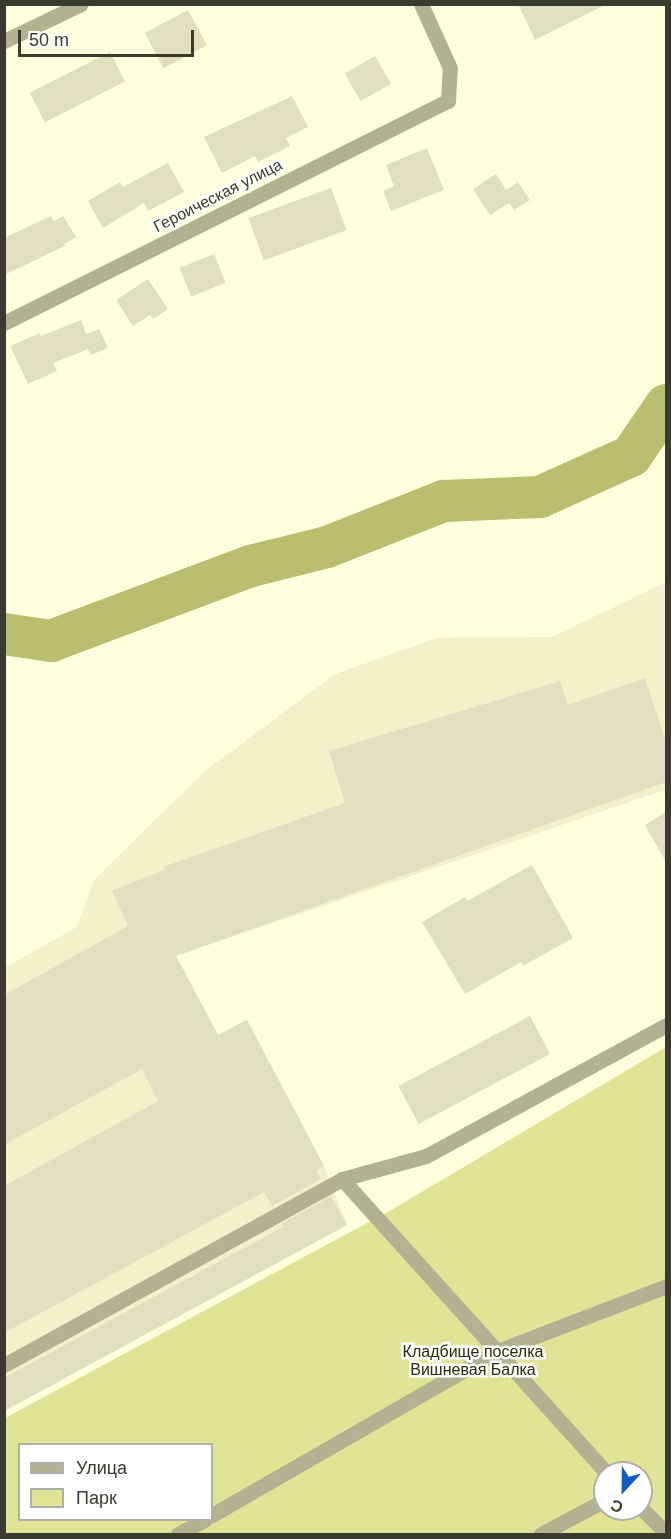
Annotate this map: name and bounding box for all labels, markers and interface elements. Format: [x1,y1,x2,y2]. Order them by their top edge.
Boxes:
scale bar [21,18,196,56]
text: 50 m [29,30,69,50]
street label: Героическая улица [150,155,286,237]
park label: Кладбище поселка Вишневая Балка [403,1342,543,1380]
legend [18,1443,213,1521]
text: Улица [76,1458,127,1478]
north arrow [593,1461,653,1521]
text: Парк [76,1488,117,1508]
text: С [608,1496,625,1516]

